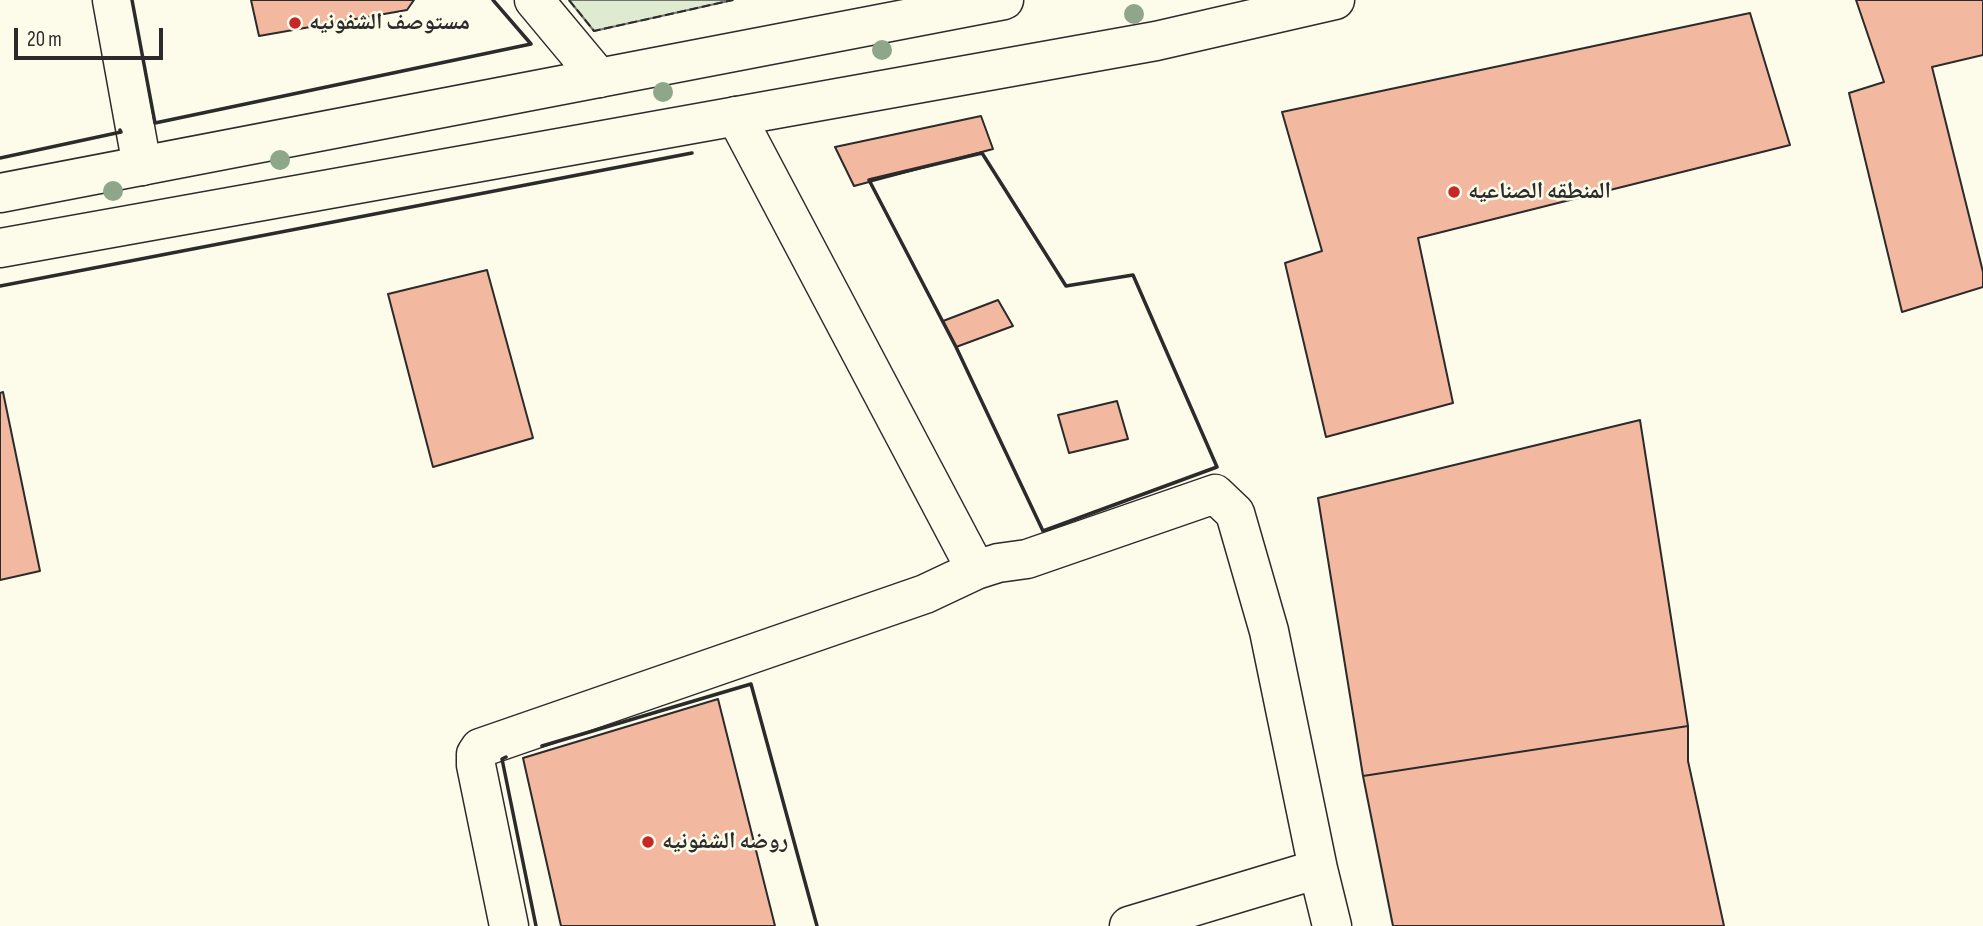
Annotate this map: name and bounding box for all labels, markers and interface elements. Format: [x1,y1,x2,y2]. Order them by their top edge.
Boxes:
place label: مستوصف الشفونيه [309,9,470,37]
scale bar [18,14,166,58]
marker: مستوصف الشفونيه [287,15,303,31]
text: 20 m [27,27,62,52]
place label: المنطقه الصناعيه [1468,178,1611,206]
marker: المنطقه الصناعيه [1446,184,1462,200]
place label: روضه الشفونيه [662,828,788,856]
marker: روضه الشفونيه [640,834,656,850]

